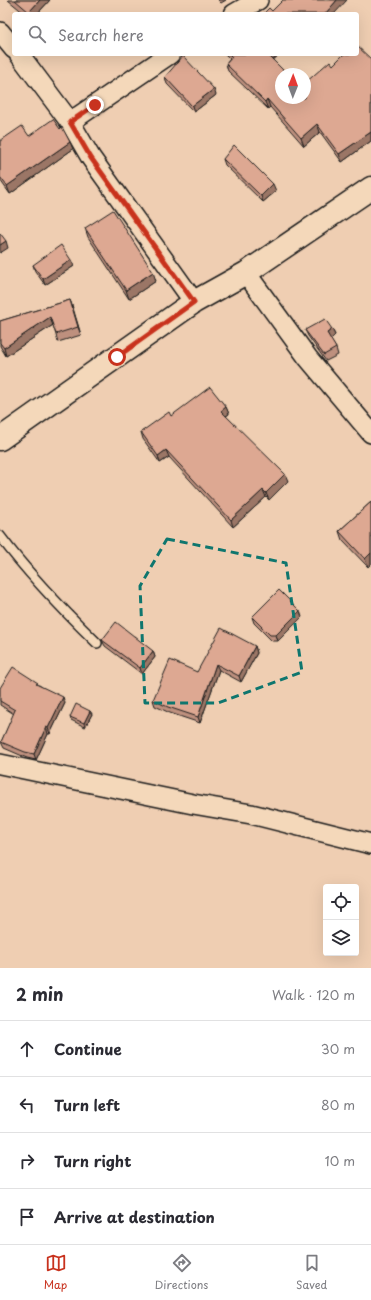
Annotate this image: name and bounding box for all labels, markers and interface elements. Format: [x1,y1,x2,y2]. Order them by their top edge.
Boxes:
search box [12,12,359,56]
icon: search [26,23,48,45]
text: Search here [58,23,144,46]
north arrow [275,68,311,104]
route end [86,96,104,114]
route start [108,348,126,366]
map controls [323,884,359,956]
button: locate [323,884,359,920]
button: layers [323,920,359,956]
text: 2 min [16,981,63,1007]
text: Walk · 120 m [272,985,355,1004]
text: Continue [54,1037,122,1060]
icon: ahead [16,1038,38,1060]
text: 30 m [321,1039,355,1058]
text: Turn left [54,1093,120,1116]
icon: left [16,1094,38,1116]
text: 80 m [321,1095,355,1114]
text: Turn right [54,1149,131,1172]
icon: right [16,1150,38,1172]
text: 10 m [325,1151,355,1170]
text: Arrive at destination [54,1205,215,1228]
icon: arrive [16,1206,38,1228]
tab: Map [44,1252,67,1293]
tab: Directions [155,1252,208,1293]
tab: Saved [296,1252,327,1293]

